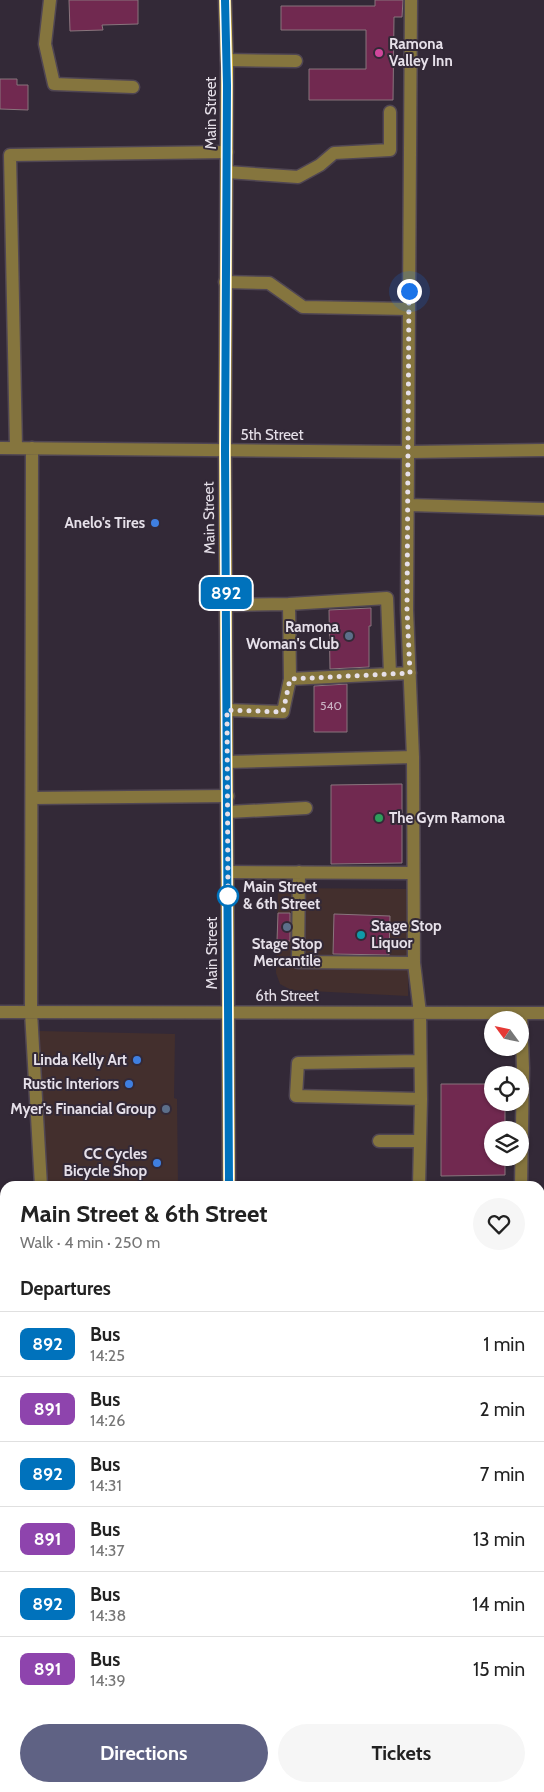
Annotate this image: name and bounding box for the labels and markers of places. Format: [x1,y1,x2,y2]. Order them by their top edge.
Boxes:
place label: Ramona Valley Inn [389,35,453,70]
marker: Ramona Valley Inn [373,47,385,59]
place label: Anelo's Tires [65,514,145,532]
marker: Anelo's Tires [149,517,161,529]
place label: Ramona Woman's Club [246,618,340,653]
marker: Ramona Woman's Club [343,630,355,642]
place label: The Gym Ramona [389,809,505,827]
marker: The Gym Ramona [373,812,385,824]
place label: Main Street & 6th Street [243,878,320,913]
marker: Main Street & 6th Street [217,885,239,907]
place label: Stage Stop Liquor [371,917,442,952]
marker: Stage Stop Mercantile [281,921,293,933]
marker: Stage Stop Liquor [355,929,367,941]
place label: Stage Stop Mercantile [252,935,323,970]
place label: Linda Kelly Art [33,1051,127,1069]
marker: Linda Kelly Art [131,1054,143,1066]
place label: Rustic Interiors [23,1075,119,1093]
marker: Rustic Interiors [123,1078,135,1090]
place label: Myer's Financial Group [10,1100,156,1118]
marker: Myer's Financial Group [160,1103,172,1115]
place label: CC Cycles Bicycle Shop [64,1145,147,1180]
marker: CC Cycles Bicycle Shop [151,1157,163,1169]

